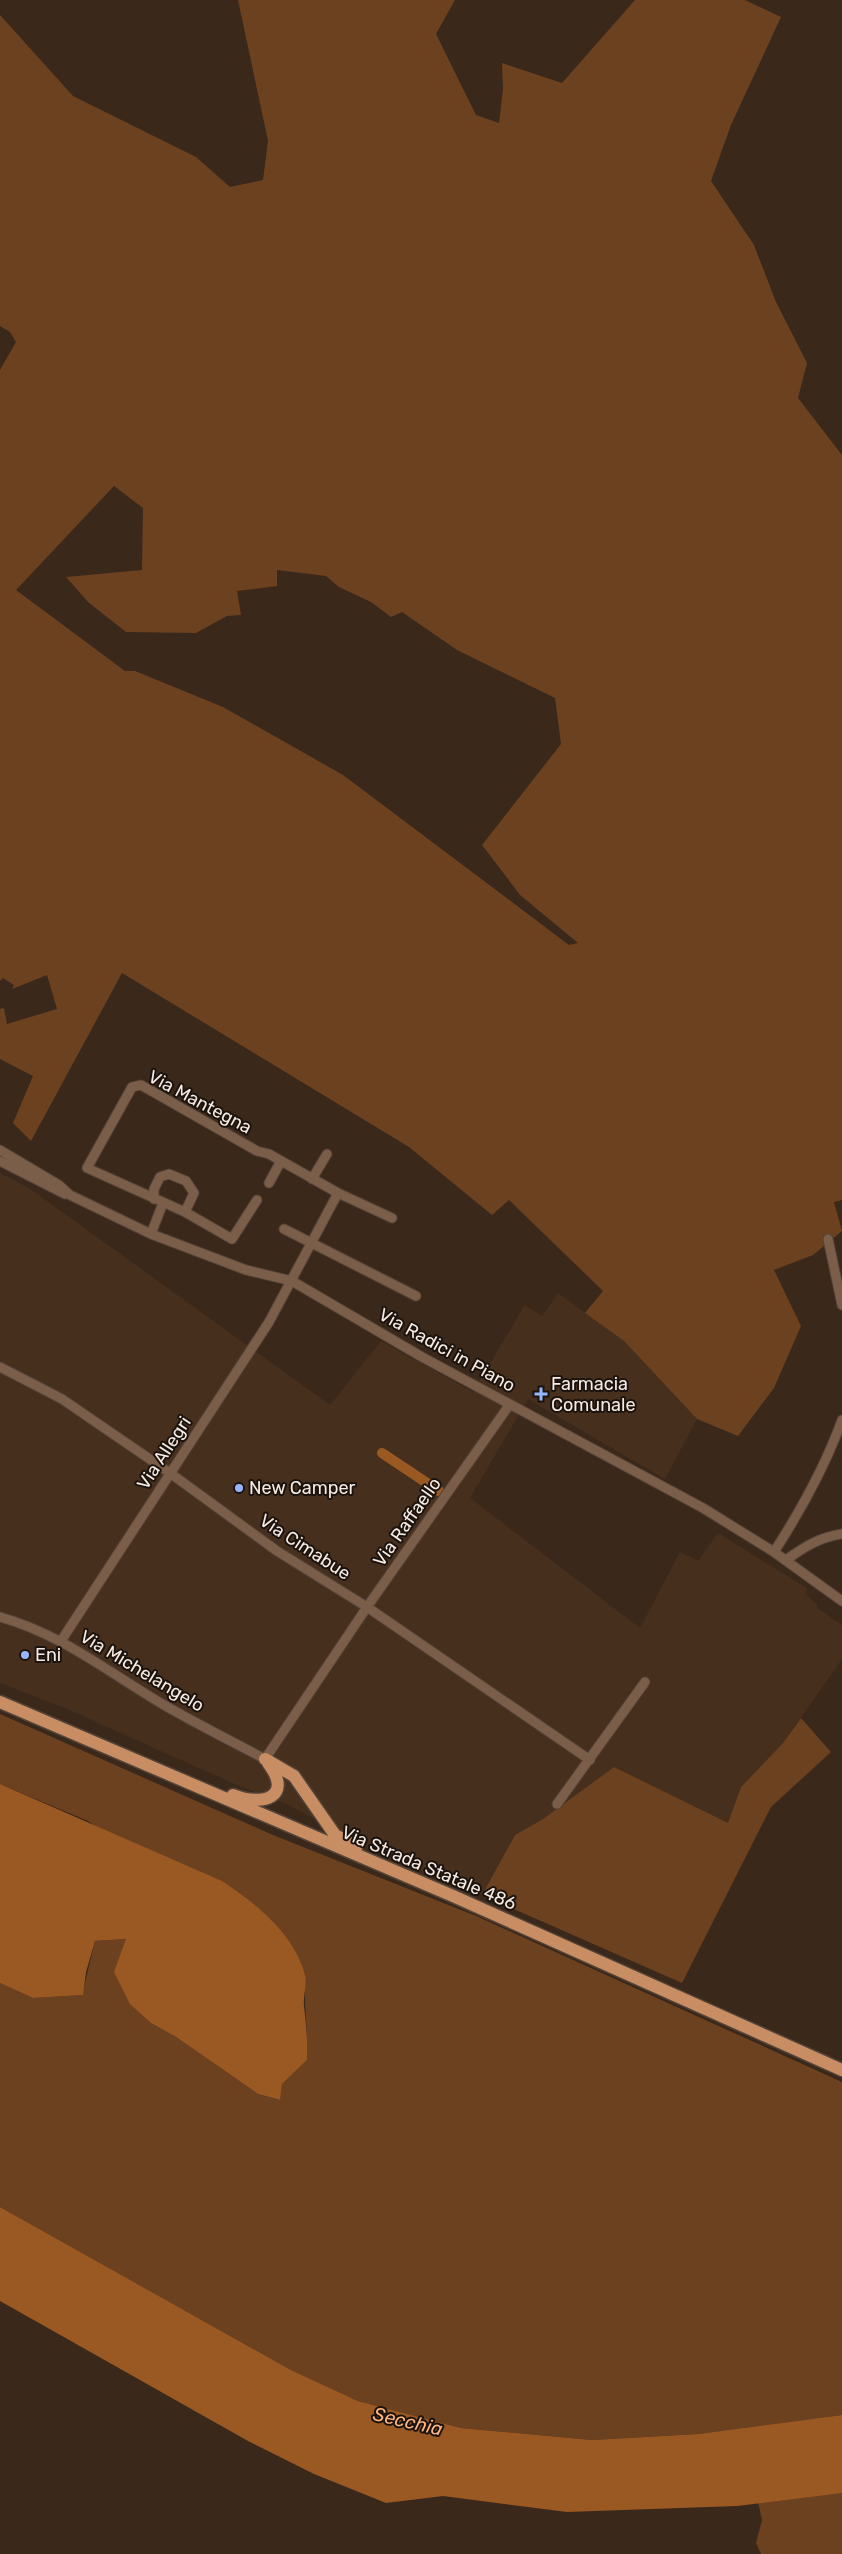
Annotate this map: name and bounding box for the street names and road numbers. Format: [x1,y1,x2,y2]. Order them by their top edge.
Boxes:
street label: Via Mantegna [144,1065,256,1139]
street label: Via Radici in Piano [375,1303,519,1397]
street label: Via Allegri [132,1412,196,1494]
street label: Via Raffaello [368,1473,446,1571]
street label: Via Cimabue [255,1509,355,1585]
street label: Via Michelangelo [76,1625,208,1717]
street label: Via Strada Statale 486 [338,1821,520,1915]

